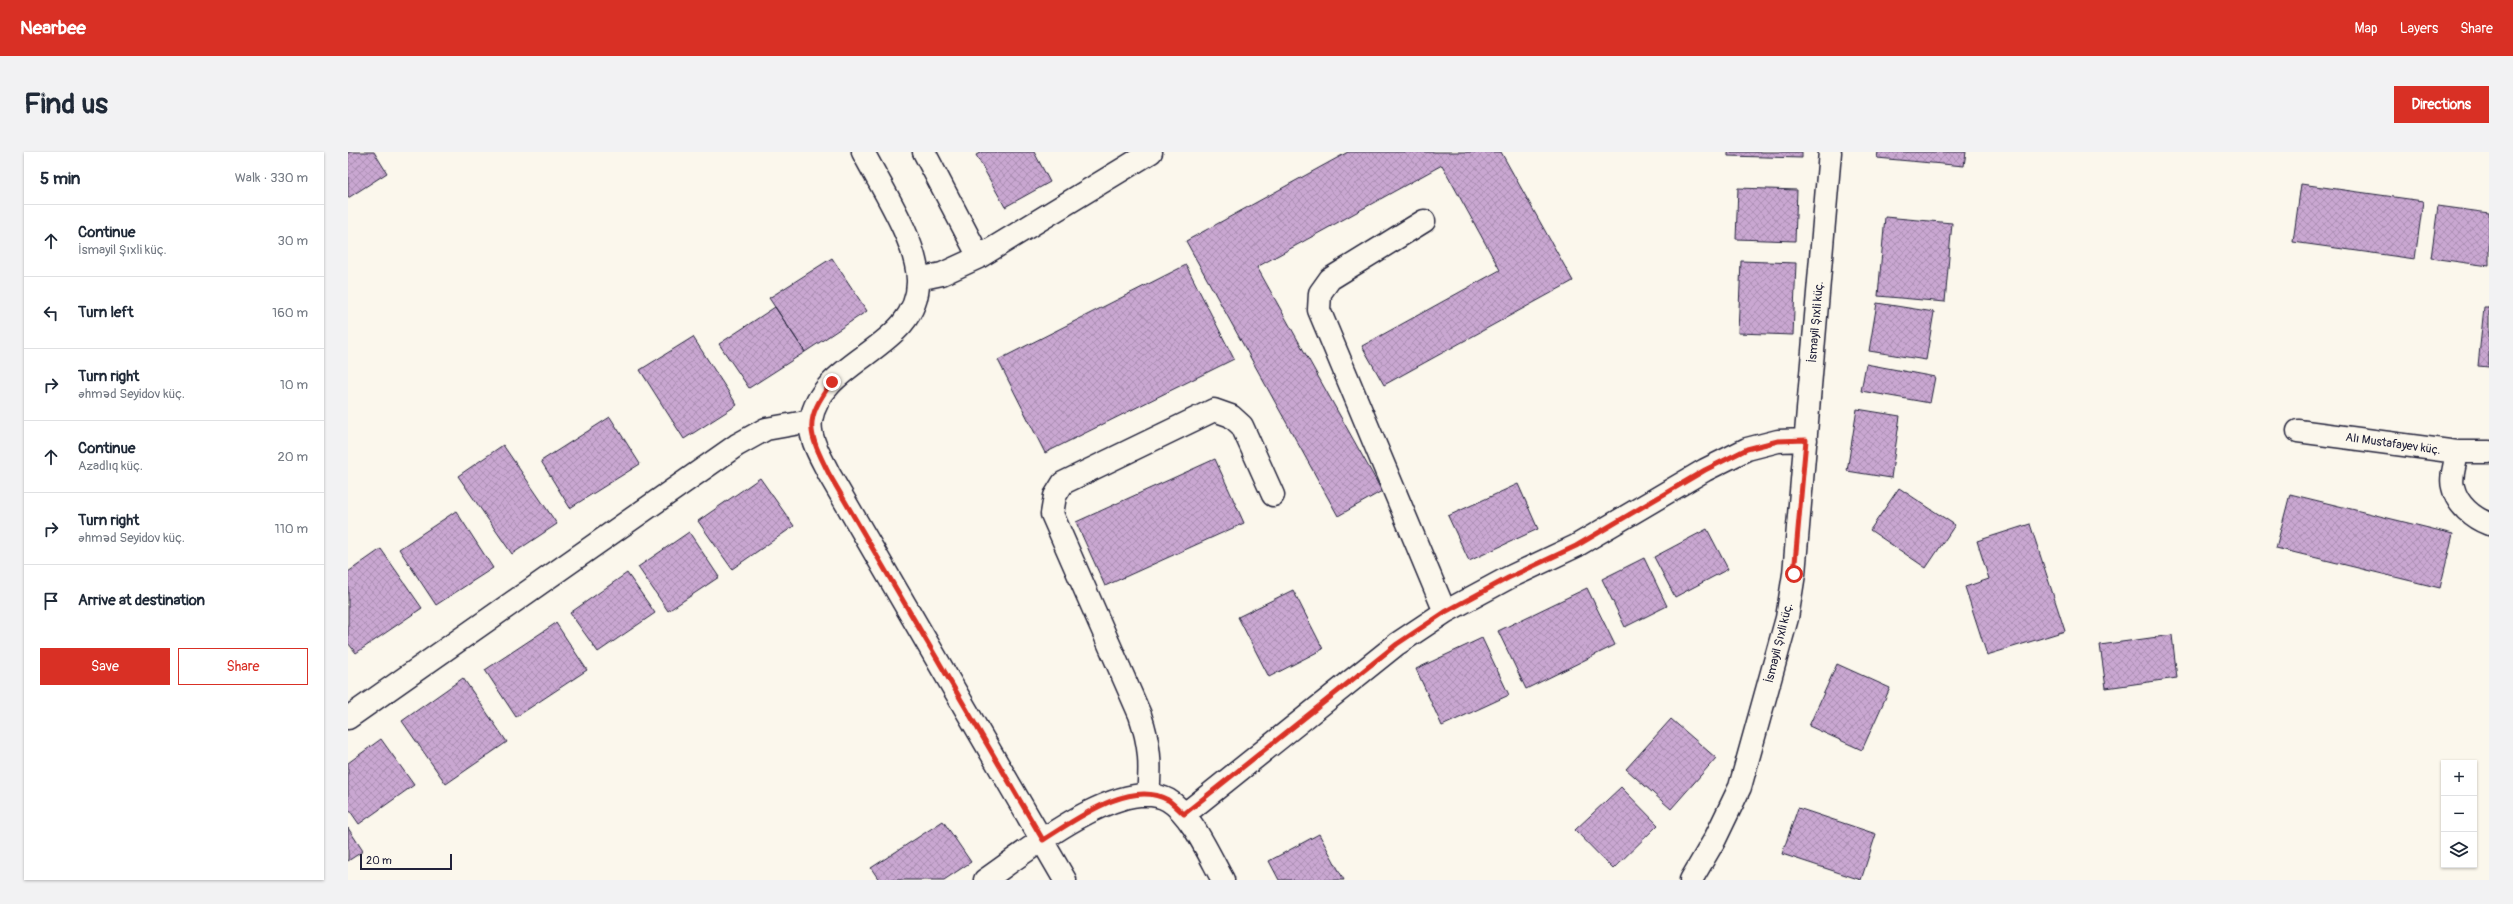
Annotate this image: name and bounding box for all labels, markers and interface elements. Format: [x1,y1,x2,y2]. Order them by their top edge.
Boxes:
text: Nearbee [20,16,86,40]
text: Map [2355,20,2378,37]
text: Layers [2400,20,2438,37]
text: Share [2460,20,2493,37]
button: Directions [2394,86,2489,123]
text: Find us [24,87,108,122]
text: 5 min [40,168,80,189]
text: Walk · 330 m [235,170,308,186]
text: Continue [78,223,136,242]
icon: ahead [40,230,62,252]
text: 30 m [278,233,308,249]
text: İsmayil Şıxli küç. [78,242,167,258]
street label: İsmayil Şıxli küç. [1804,281,1827,363]
icon: left [40,302,62,324]
text: Turn left [78,303,134,322]
text: 160 m [272,305,308,321]
text: Turn right [78,367,139,386]
route end [823,373,841,391]
icon: right [40,374,62,396]
text: 10 m [280,377,308,393]
text: Əhməd Seyidov küç. [78,386,185,402]
street label: Alı Mustafayev küç. [2344,430,2442,458]
text: Continue [78,439,136,458]
icon: ahead [40,446,62,468]
text: 20 m [277,449,308,465]
text: Azadlıq küç. [78,458,143,474]
text: Turn right [78,511,139,530]
icon: right [40,518,62,540]
text: 110 m [275,521,308,537]
text: Əhməd Seyidov küç. [78,530,185,546]
route start [1785,565,1803,583]
icon: arrive [40,590,62,612]
text: Arrive at destination [78,591,205,610]
street label: İsmayil Şıxli küç. [1761,601,1796,684]
button: Save [40,648,170,685]
button: Share [178,648,308,685]
map controls [2441,760,2477,868]
button: + [2441,760,2477,796]
button: − [2441,796,2477,832]
button: layers [2441,832,2477,868]
scale bar [360,852,452,871]
text: 20 m [366,854,392,867]

